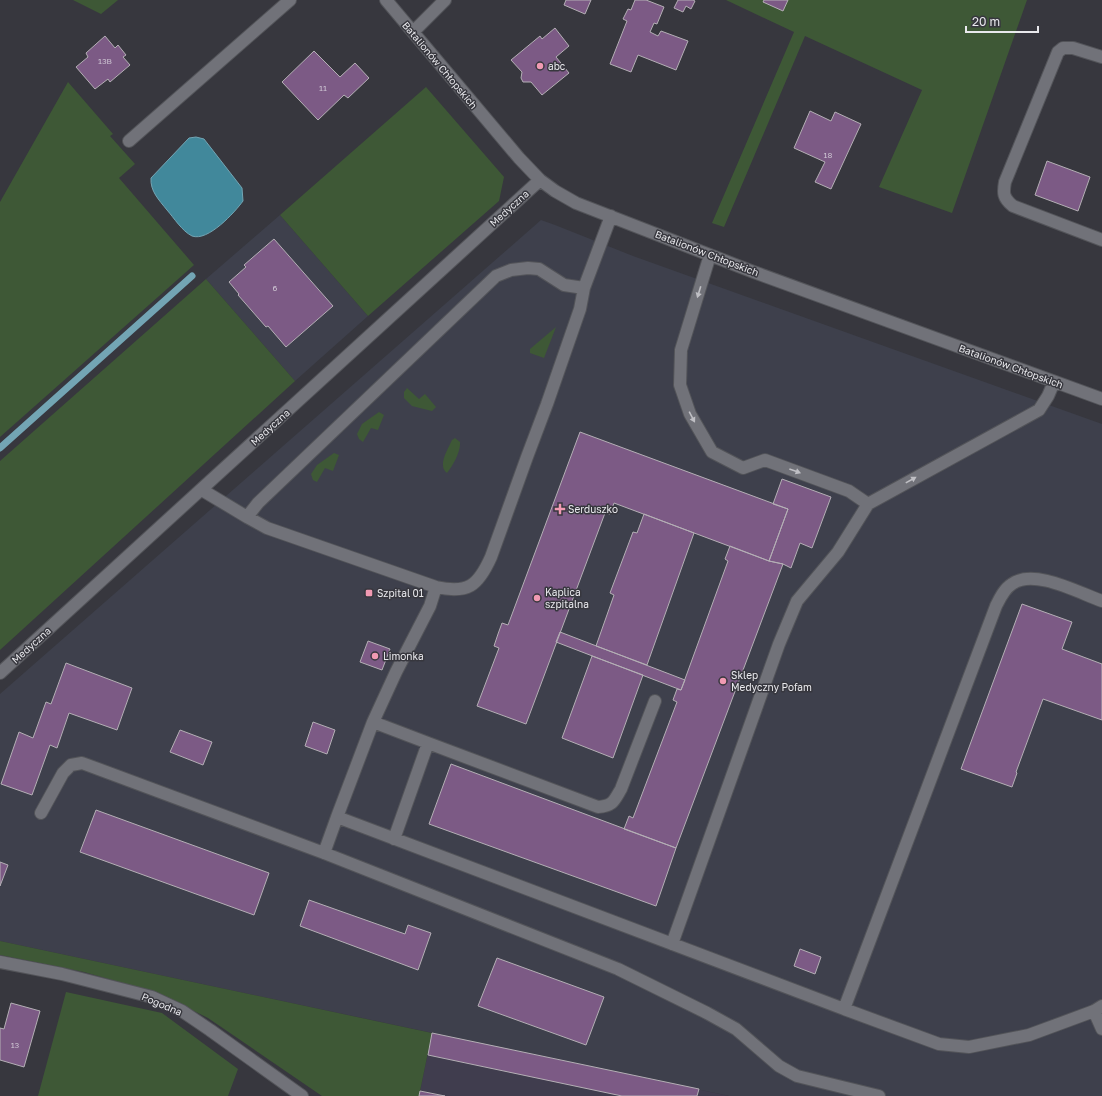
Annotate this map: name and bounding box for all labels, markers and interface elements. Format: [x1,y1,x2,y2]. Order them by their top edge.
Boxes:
scale bar [966,8,1038,34]
text: 20 m [972,14,1000,29]
street label: Batalionów Chłopskich [400,19,480,111]
house number: 13B [98,56,112,66]
place label: abc [548,60,566,72]
marker: abc [535,61,545,71]
house number: 11 [319,83,327,93]
house number: 18 [824,150,832,160]
street label: Medyczna [487,187,531,229]
street label: Batalionów Chłopskich [653,228,761,278]
house number: 6 [273,283,278,293]
one-way arrow [696,287,702,299]
street label: Batalionów Chłopskich [957,342,1065,390]
street label: Medyczna [248,406,292,448]
one-way arrow [689,412,696,423]
one-way arrow [789,468,801,474]
one-way arrow [906,476,917,483]
place label: Serduszko [568,503,618,515]
marker: Serduszko [555,504,565,514]
place label: Kaplica szpitalna [545,586,589,610]
place label: Szpital 01 [377,587,424,599]
marker: Szpital 01 [364,588,374,598]
marker: Kaplica szpitalna [532,593,542,603]
street label: Medyczna [9,624,53,666]
place label: Limonka [383,650,424,662]
marker: Limonka [370,651,380,661]
place label: Sklep Medyczny Pofam [731,669,812,693]
marker: Sklep Medyczny Pofam [718,676,728,686]
street label: Pogodna [140,990,184,1018]
house number: 13 [11,1040,20,1050]

